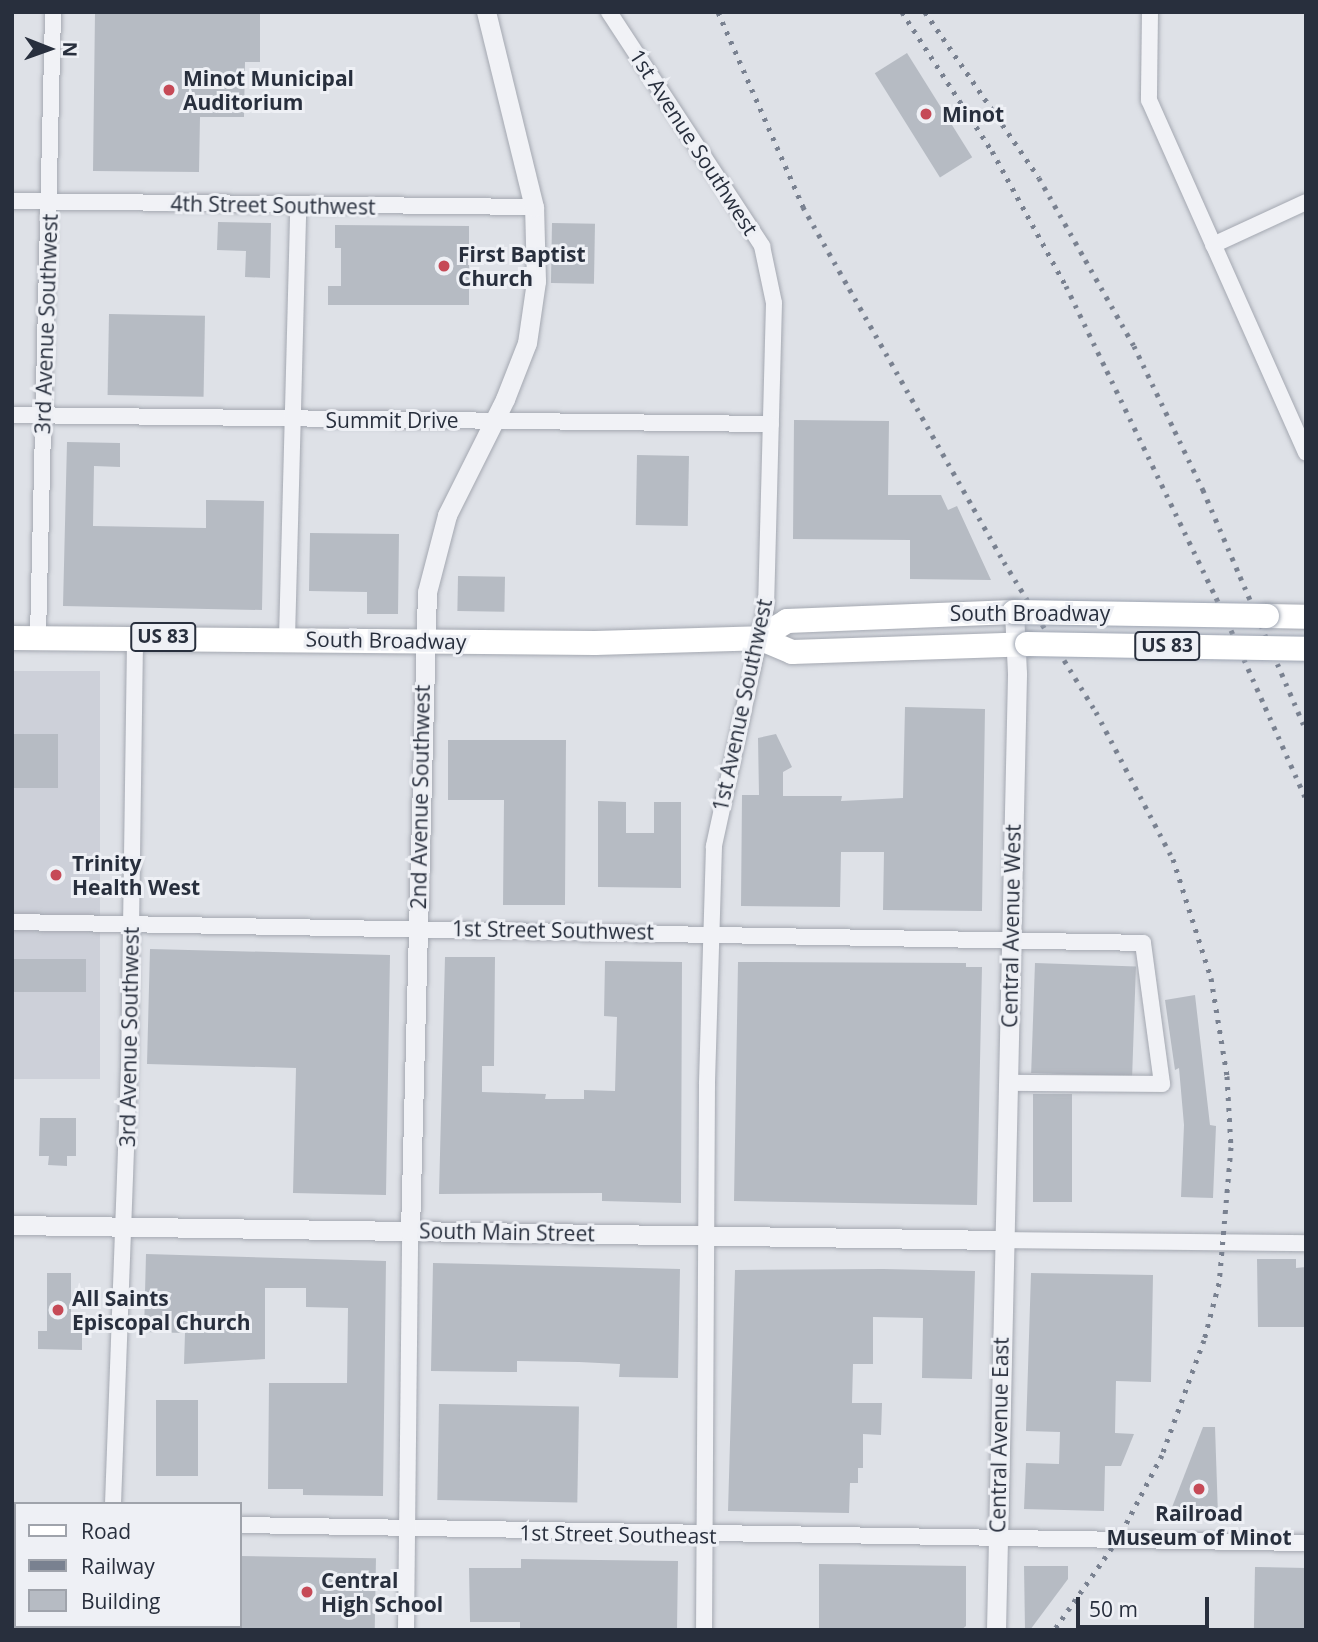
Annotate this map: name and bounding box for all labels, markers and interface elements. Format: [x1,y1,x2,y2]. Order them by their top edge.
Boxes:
north arrow [14,14,84,84]
text: N [57,41,83,57]
street label: 1st Avenue Southwest [624,44,764,240]
place label: Minot Municipal Auditorium [183,65,354,115]
marker: Minot Municipal Auditorium [161,82,177,98]
place label: Minot [942,101,1004,127]
marker: Minot [916,104,936,124]
street label: 4th Street Southwest [170,191,376,219]
street label: 3rd Avenue Southwest [30,213,62,435]
place label: First Baptist Church [458,241,586,291]
marker: First Baptist Church [436,258,452,274]
street label: Summit Drive [326,407,458,433]
street label: 1st Avenue Southwest [707,597,777,813]
street label: South Broadway [950,600,1110,626]
road number: US 83 [130,622,196,652]
street label: South Broadway [305,626,467,654]
road number: US 83 [1134,631,1200,662]
street label: 2nd Avenue Southwest [405,684,435,910]
street label: Central Avenue West [997,824,1025,1028]
place label: Trinity Health West [72,850,200,900]
marker: Trinity Health West [46,865,66,885]
street label: 1st Street Southwest [452,916,654,944]
street label: 3rd Avenue Southwest [114,927,144,1147]
street label: South Main Street [419,1218,595,1246]
place label: All Saints Episcopal Church [72,1285,251,1335]
marker: All Saints Episcopal Church [50,1302,66,1318]
street label: Central Avenue East [985,1337,1013,1533]
marker: Railroad Museum of Minot [1191,1481,1207,1497]
place label: Railroad Museum of Minot [1106,1500,1292,1550]
legend [14,1502,242,1628]
text: Road [81,1517,131,1545]
street label: 1st Street Southeast [519,1520,717,1548]
text: Railway [81,1552,155,1580]
place label: Central High School [321,1567,443,1617]
scale bar [1080,1582,1213,1626]
marker: Central High School [299,1584,315,1600]
text: Building [81,1587,160,1615]
text: 50 m [1089,1595,1138,1623]

